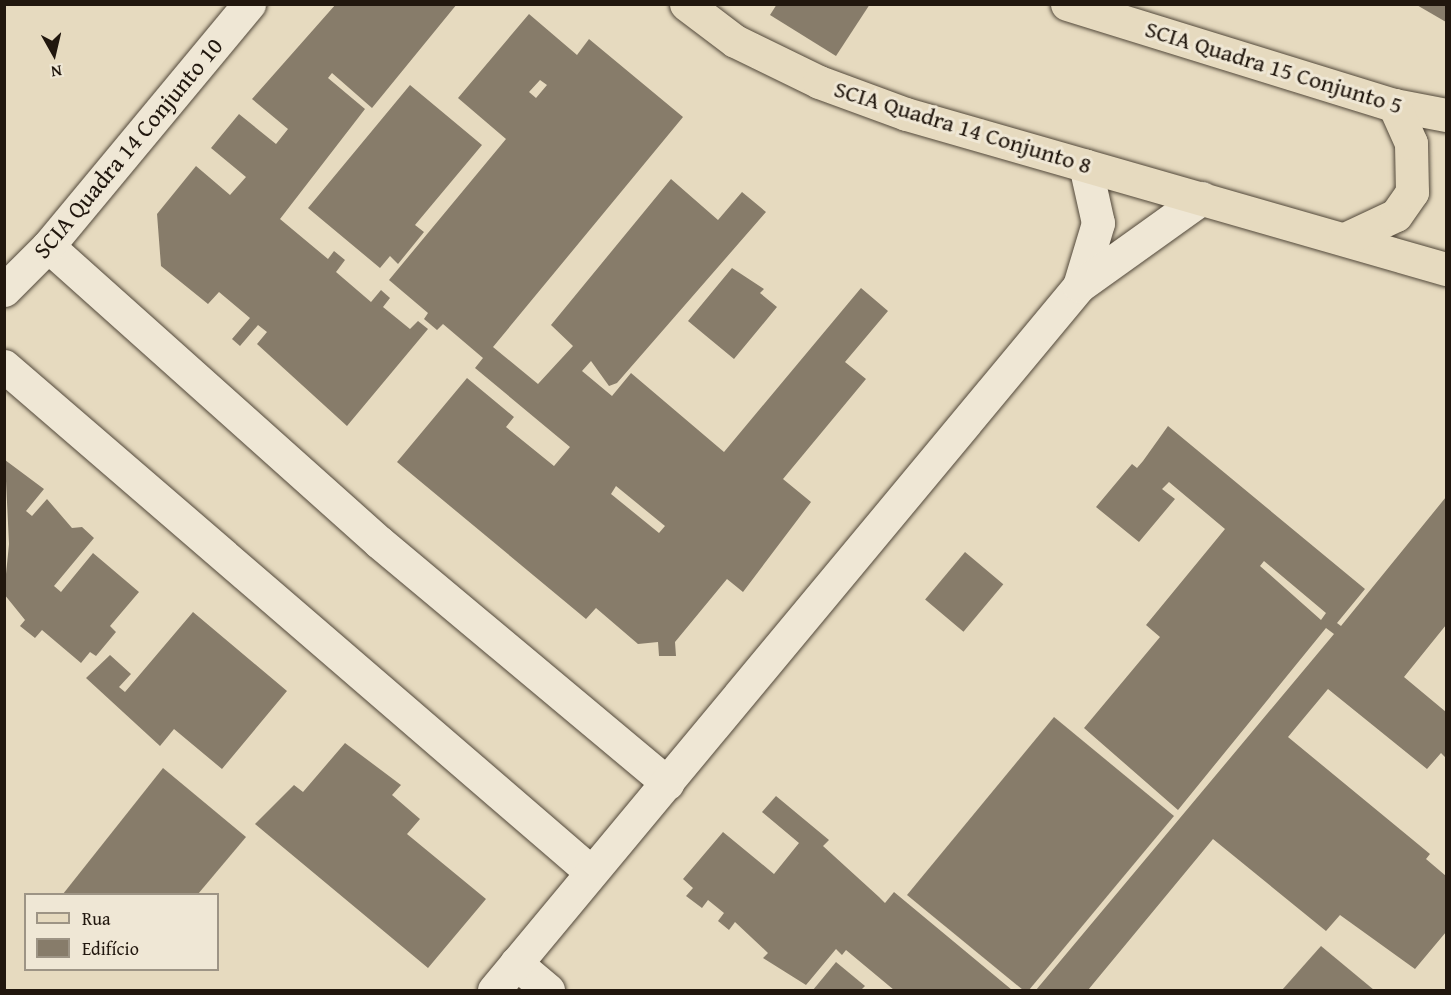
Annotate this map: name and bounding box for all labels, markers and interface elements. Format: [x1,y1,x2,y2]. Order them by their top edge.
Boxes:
street label: SCIA Quadra 15 Conjunto 5 [1142,14,1406,120]
north arrow [24,24,84,84]
street label: SCIA Quadra 14 Conjunto 10 [27,32,229,264]
text: N [50,59,63,84]
street label: SCIA Quadra 14 Conjunto 8 [831,74,1095,180]
legend [24,893,219,971]
text: Rua [82,905,111,932]
text: Edifício [82,935,139,962]

